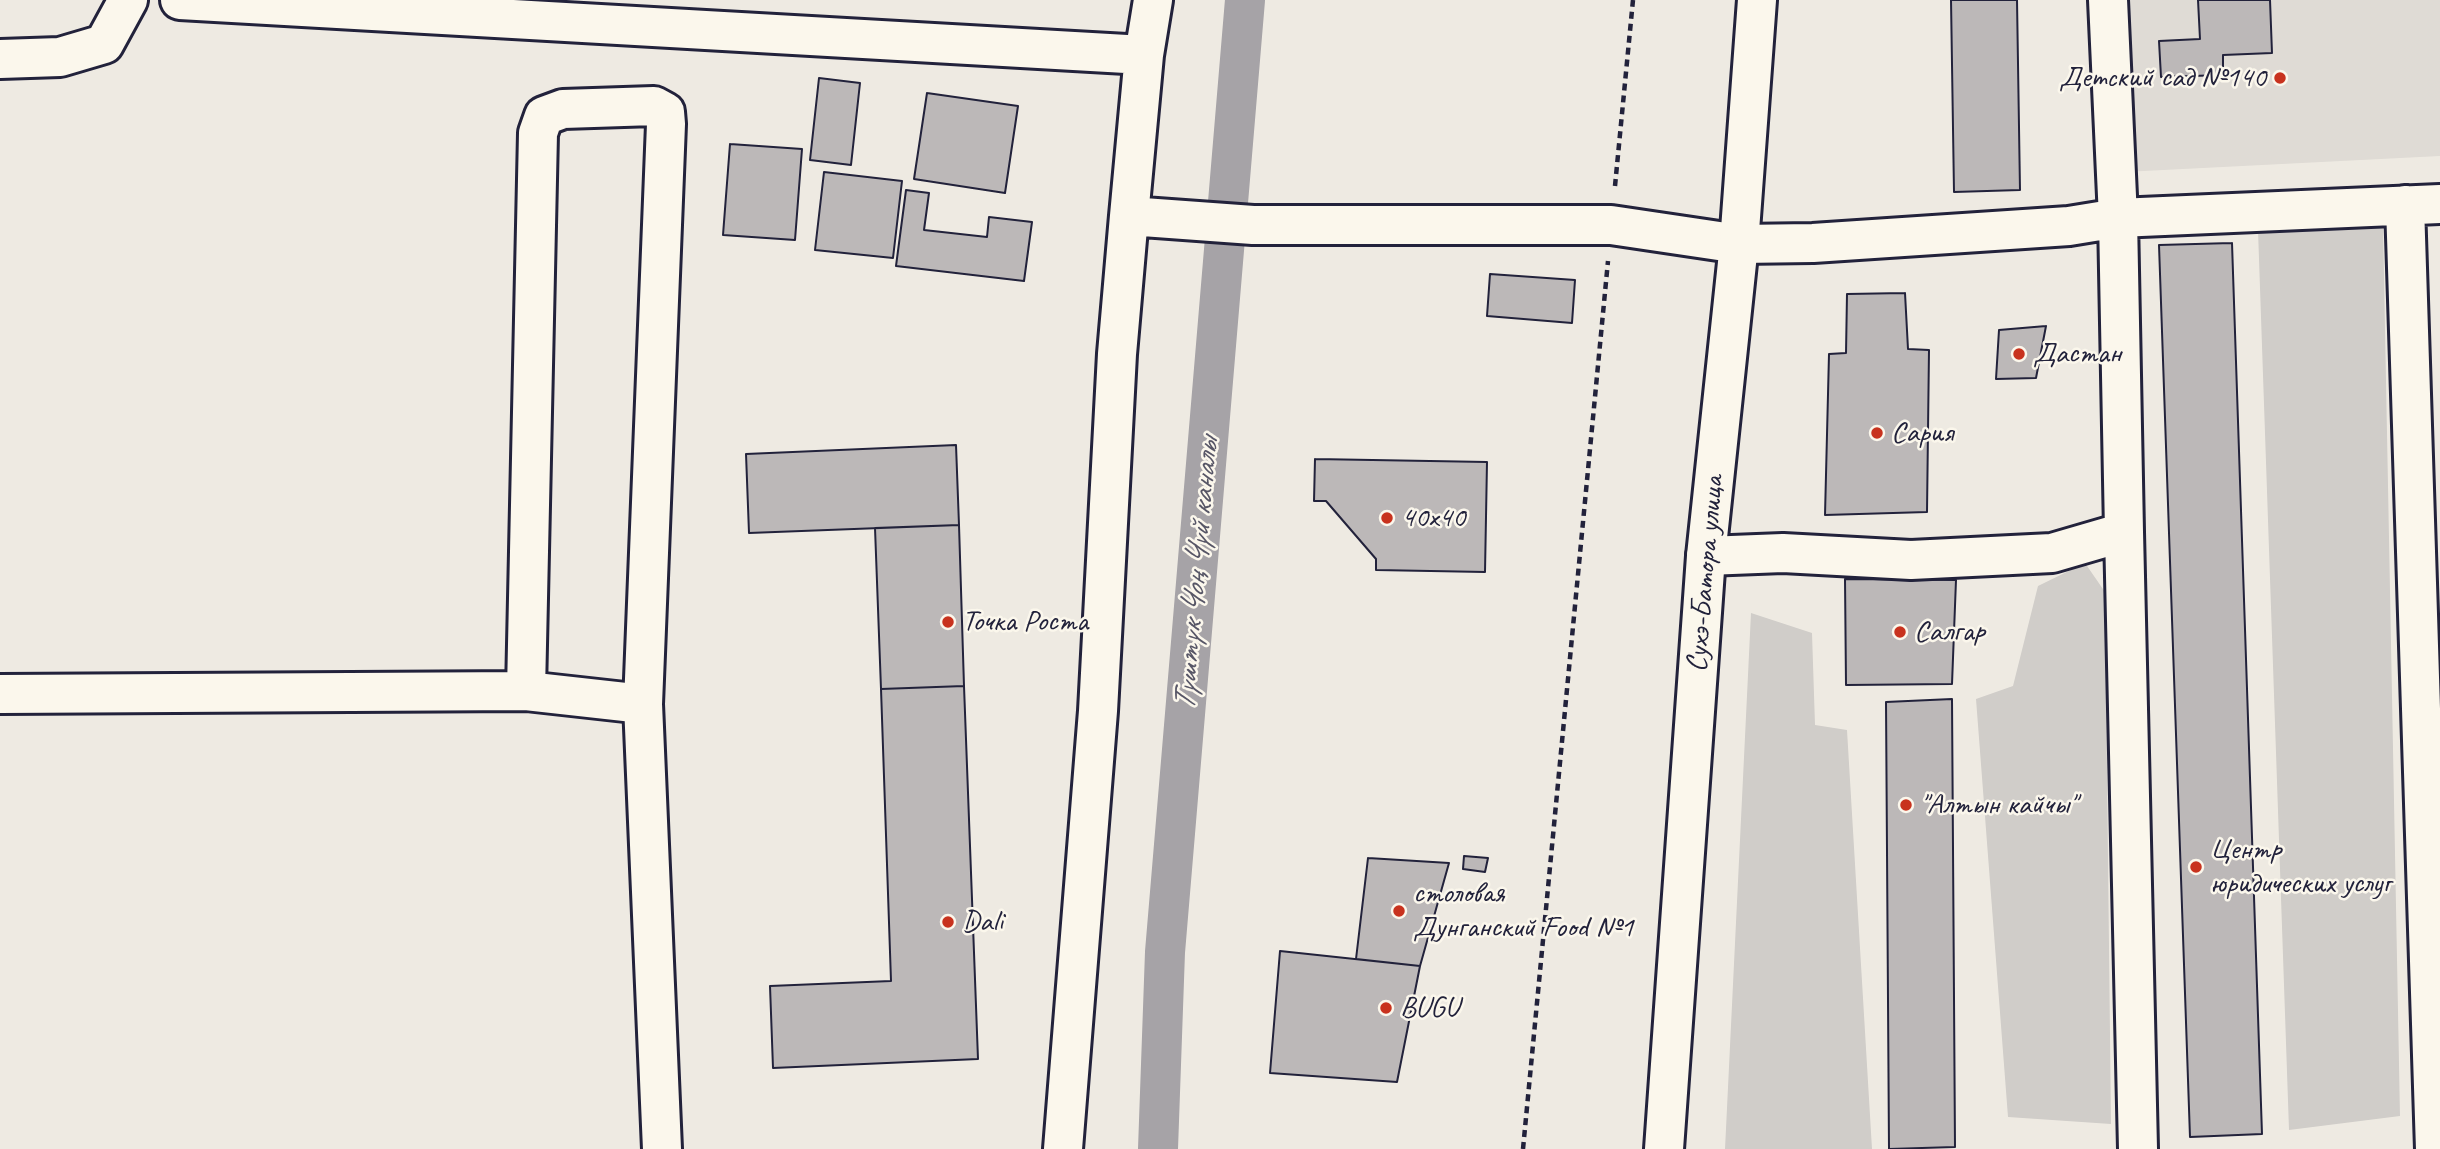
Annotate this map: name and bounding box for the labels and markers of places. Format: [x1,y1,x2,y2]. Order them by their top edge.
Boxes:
place label: Детский сад №140 [2059,60,2266,96]
marker: Детский сад №140 [2272,70,2288,86]
place label: Дастан [2033,336,2121,372]
marker: Дастан [2011,346,2027,362]
place label: Сария [1891,415,1953,451]
marker: Сария [1869,425,1885,441]
place label: 40x40 [1401,500,1465,536]
marker: 40x40 [1379,510,1395,526]
place label: Точка Роста [962,604,1088,640]
marker: Точка Роста [940,614,956,630]
place label: Салгар [1914,614,1985,650]
marker: Салгар [1892,624,1908,640]
place label: "Алтын кайчы" [1920,787,2076,823]
marker: "Алтын кайчы" [1898,797,1914,813]
place label: Центр юридических услуг [2210,832,2390,902]
marker: Центр юридических услуг [2188,859,2204,875]
place label: столовая Дунганский Food №1 [1413,876,1634,946]
marker: столовая Дунганский Food №1 [1391,903,1407,919]
place label: Dali [962,904,1003,940]
marker: Dali [940,914,956,930]
place label: BUGU [1400,990,1459,1026]
marker: BUGU [1378,1000,1394,1016]

